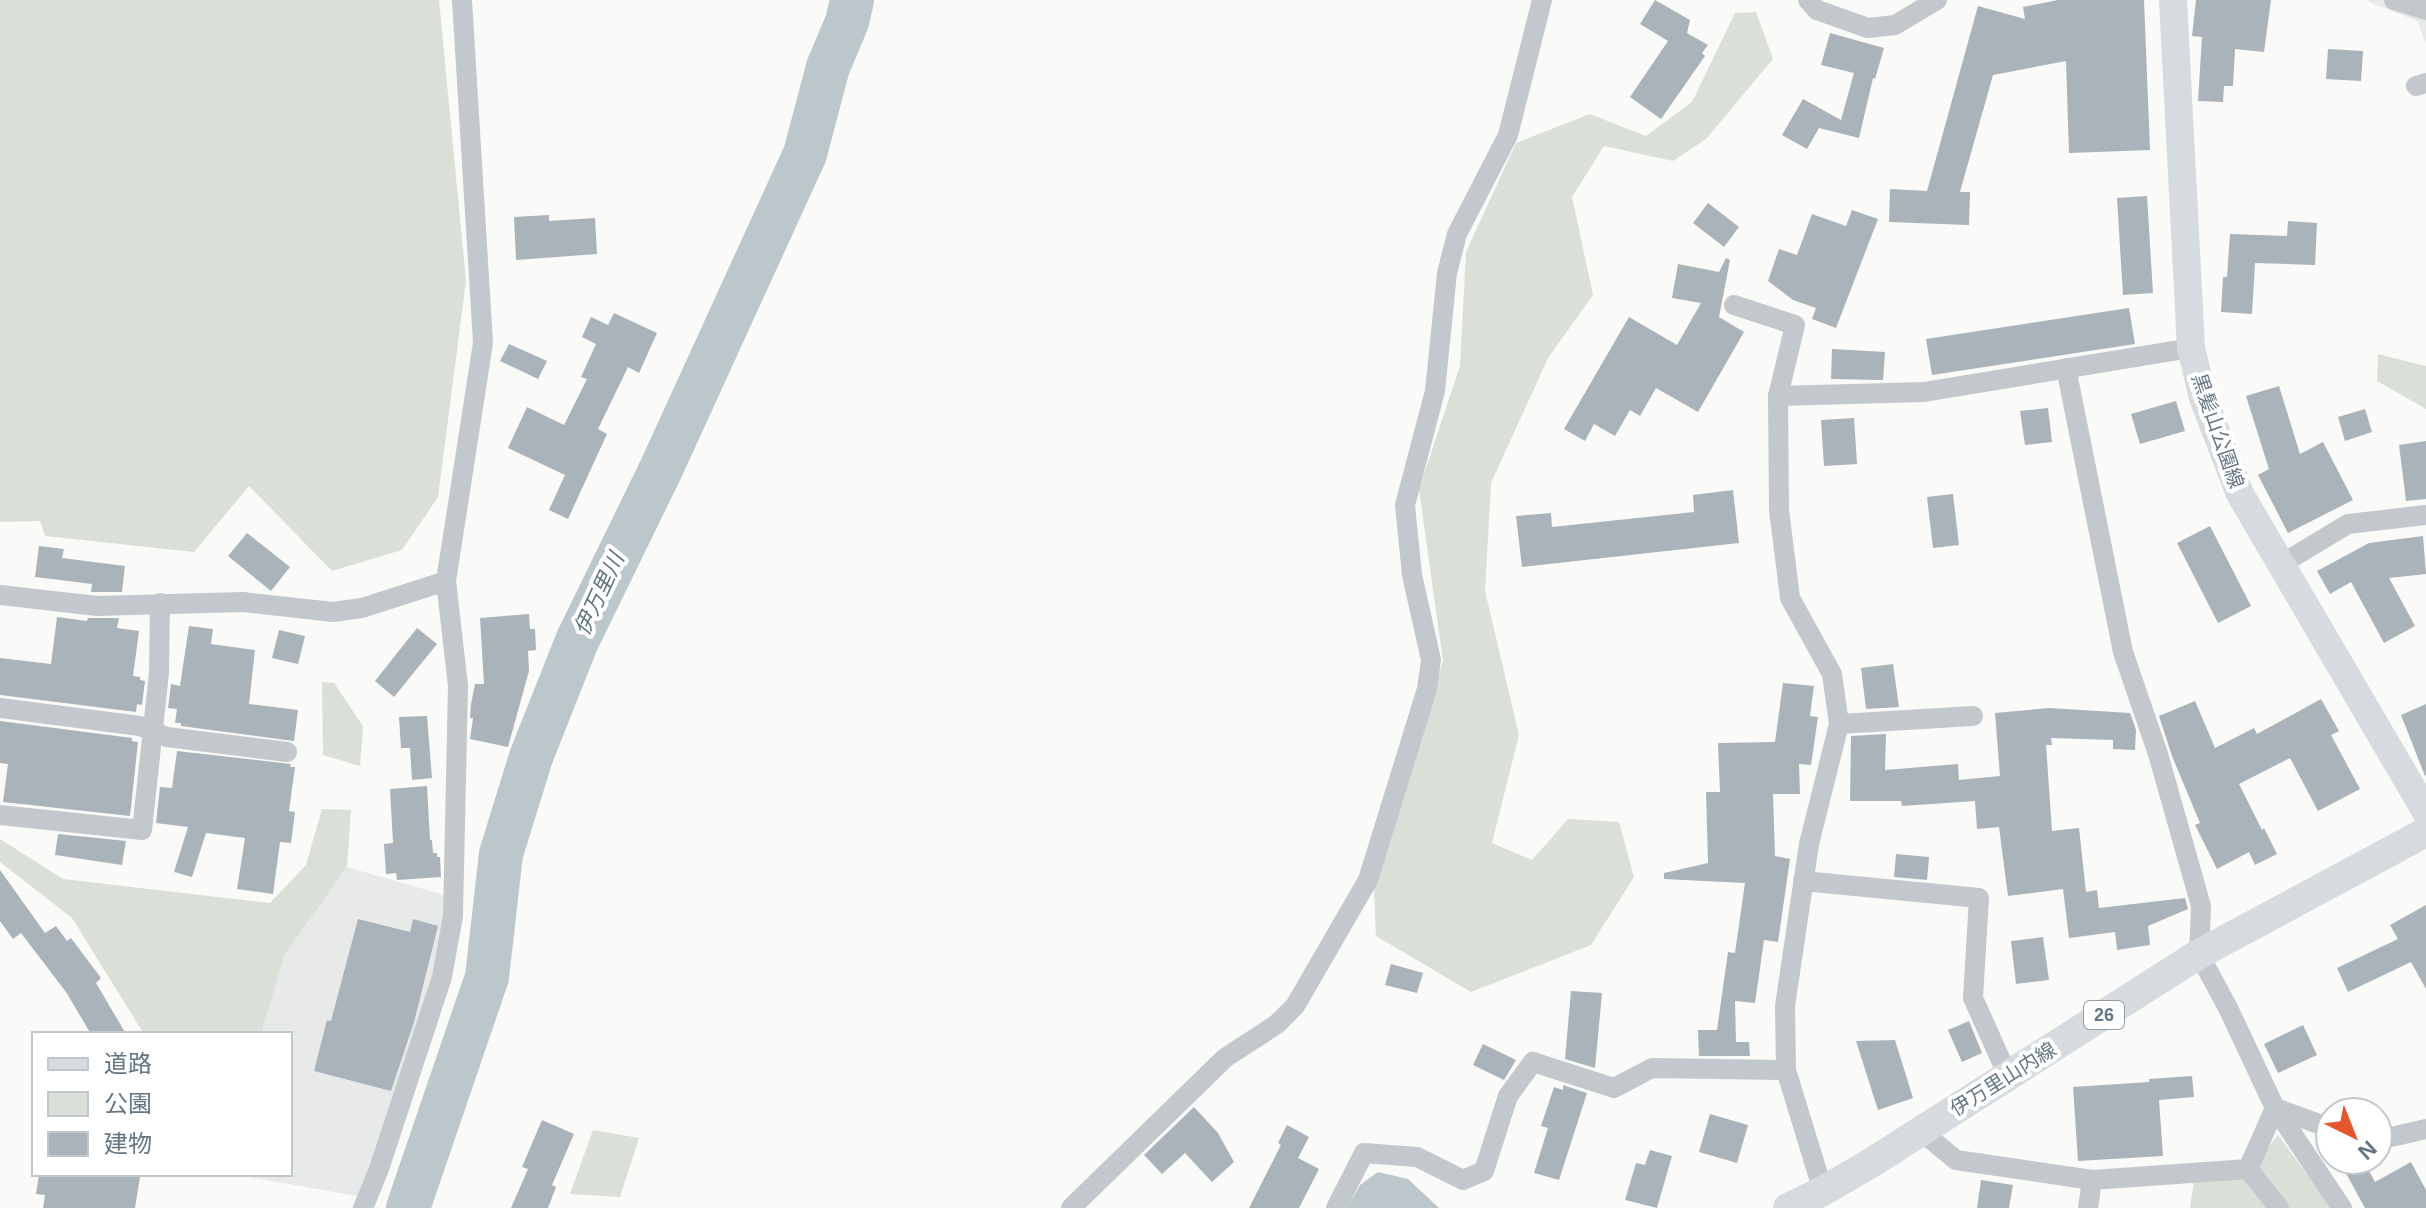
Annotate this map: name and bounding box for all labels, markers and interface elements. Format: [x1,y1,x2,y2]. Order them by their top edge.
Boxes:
street label: 黒髪山公園線 [2188,371,2248,491]
water label: 伊万里川 [569,547,630,639]
road number: 26 [2084,1001,2124,1029]
legend [32,1032,292,1176]
street label: 伊万里山内線 [1946,1038,2060,1120]
text: 道路 [104,1050,152,1077]
text: 公園 [104,1090,152,1117]
north arrow [2314,1096,2394,1176]
text: 建物 [104,1130,152,1157]
text: N [2353,1136,2382,1165]

